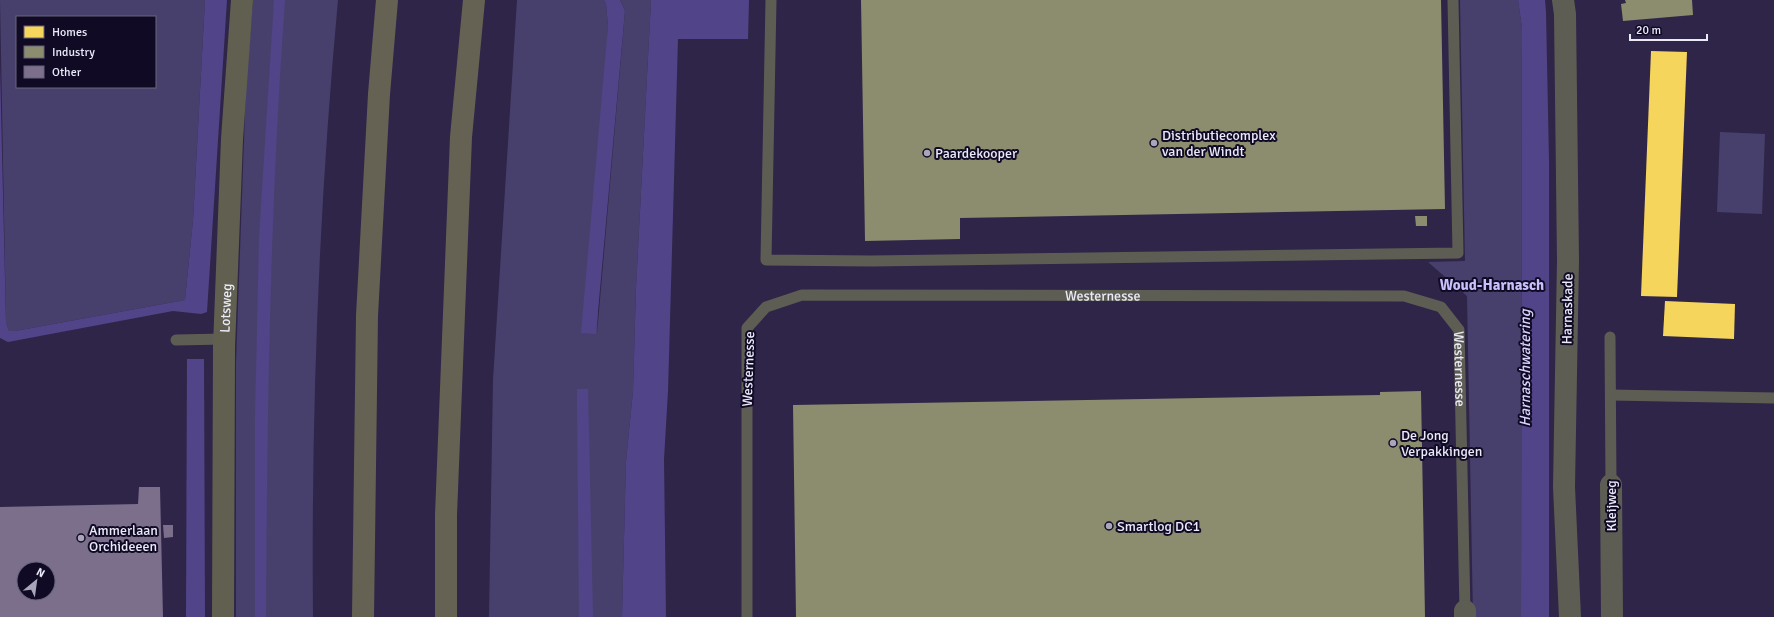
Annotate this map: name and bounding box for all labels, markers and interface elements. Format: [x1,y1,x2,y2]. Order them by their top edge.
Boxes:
legend [16,16,156,88]
scale bar [1630,16,1707,42]
text: 20 m [1636,23,1661,38]
text: Homes [52,25,87,40]
text: Industry [52,45,95,60]
text: Other [52,65,82,80]
place label: Distributiecomplex van der Windt [1162,127,1276,160]
marker: Distributiecomplex van der Windt [1149,138,1159,148]
place label: Paardekooper [935,145,1018,162]
marker: Paardekooper [922,148,932,158]
street label: Harnaskade [1558,273,1577,345]
district label: Woud-Harnasch [1440,276,1544,294]
street label: Lotsweg [217,283,235,333]
street label: Westernesse [1065,287,1140,305]
water label: Harnaschwatering [1516,308,1534,427]
street label: Westernesse [739,331,758,407]
street label: Westernesse [1450,331,1469,407]
place label: De Jong Verpakkingen [1401,427,1482,460]
marker: De Jong Verpakkingen [1388,438,1398,448]
street label: Kleijweg [1603,480,1620,532]
place label: Smartlog DC1 [1117,518,1200,535]
marker: Smartlog DC1 [1104,521,1114,531]
place label: Ammerlaan Orchideeen [89,522,158,555]
marker: Ammerlaan Orchideeen [76,533,86,543]
north arrow [16,561,56,601]
text: N [34,565,47,580]

